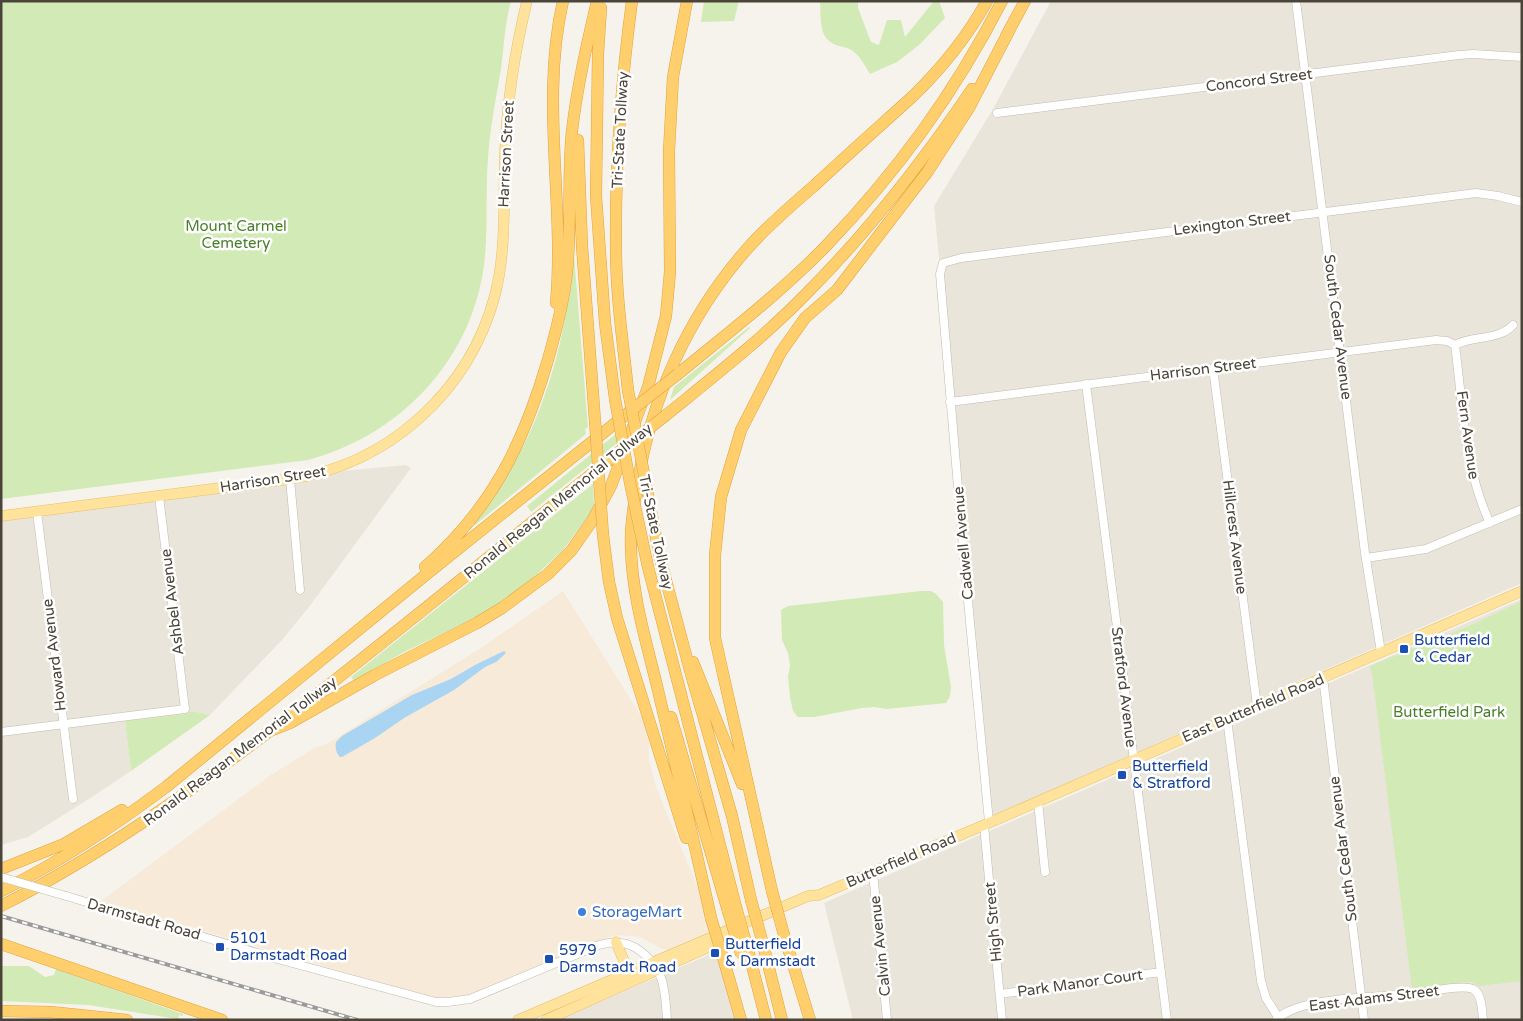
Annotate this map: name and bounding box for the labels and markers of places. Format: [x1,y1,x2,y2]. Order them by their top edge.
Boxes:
place label: Butterfield & Cedar [1414,631,1490,666]
marker: Butterfield & Cedar [1398,643,1410,655]
place label: Butterfield & Stratford [1132,757,1211,792]
marker: Butterfield & Stratford [1116,769,1128,781]
place label: StorageMart [592,903,682,921]
marker: StorageMart [576,906,588,918]
place label: 5101 Darmstadt Road [230,929,347,964]
place label: Butterfield & Darmstadt [725,935,816,970]
marker: 5101 Darmstadt Road [214,941,226,953]
place label: 5979 Darmstadt Road [559,941,676,976]
marker: Butterfield & Darmstadt [709,947,721,959]
marker: 5979 Darmstadt Road [543,953,555,965]

